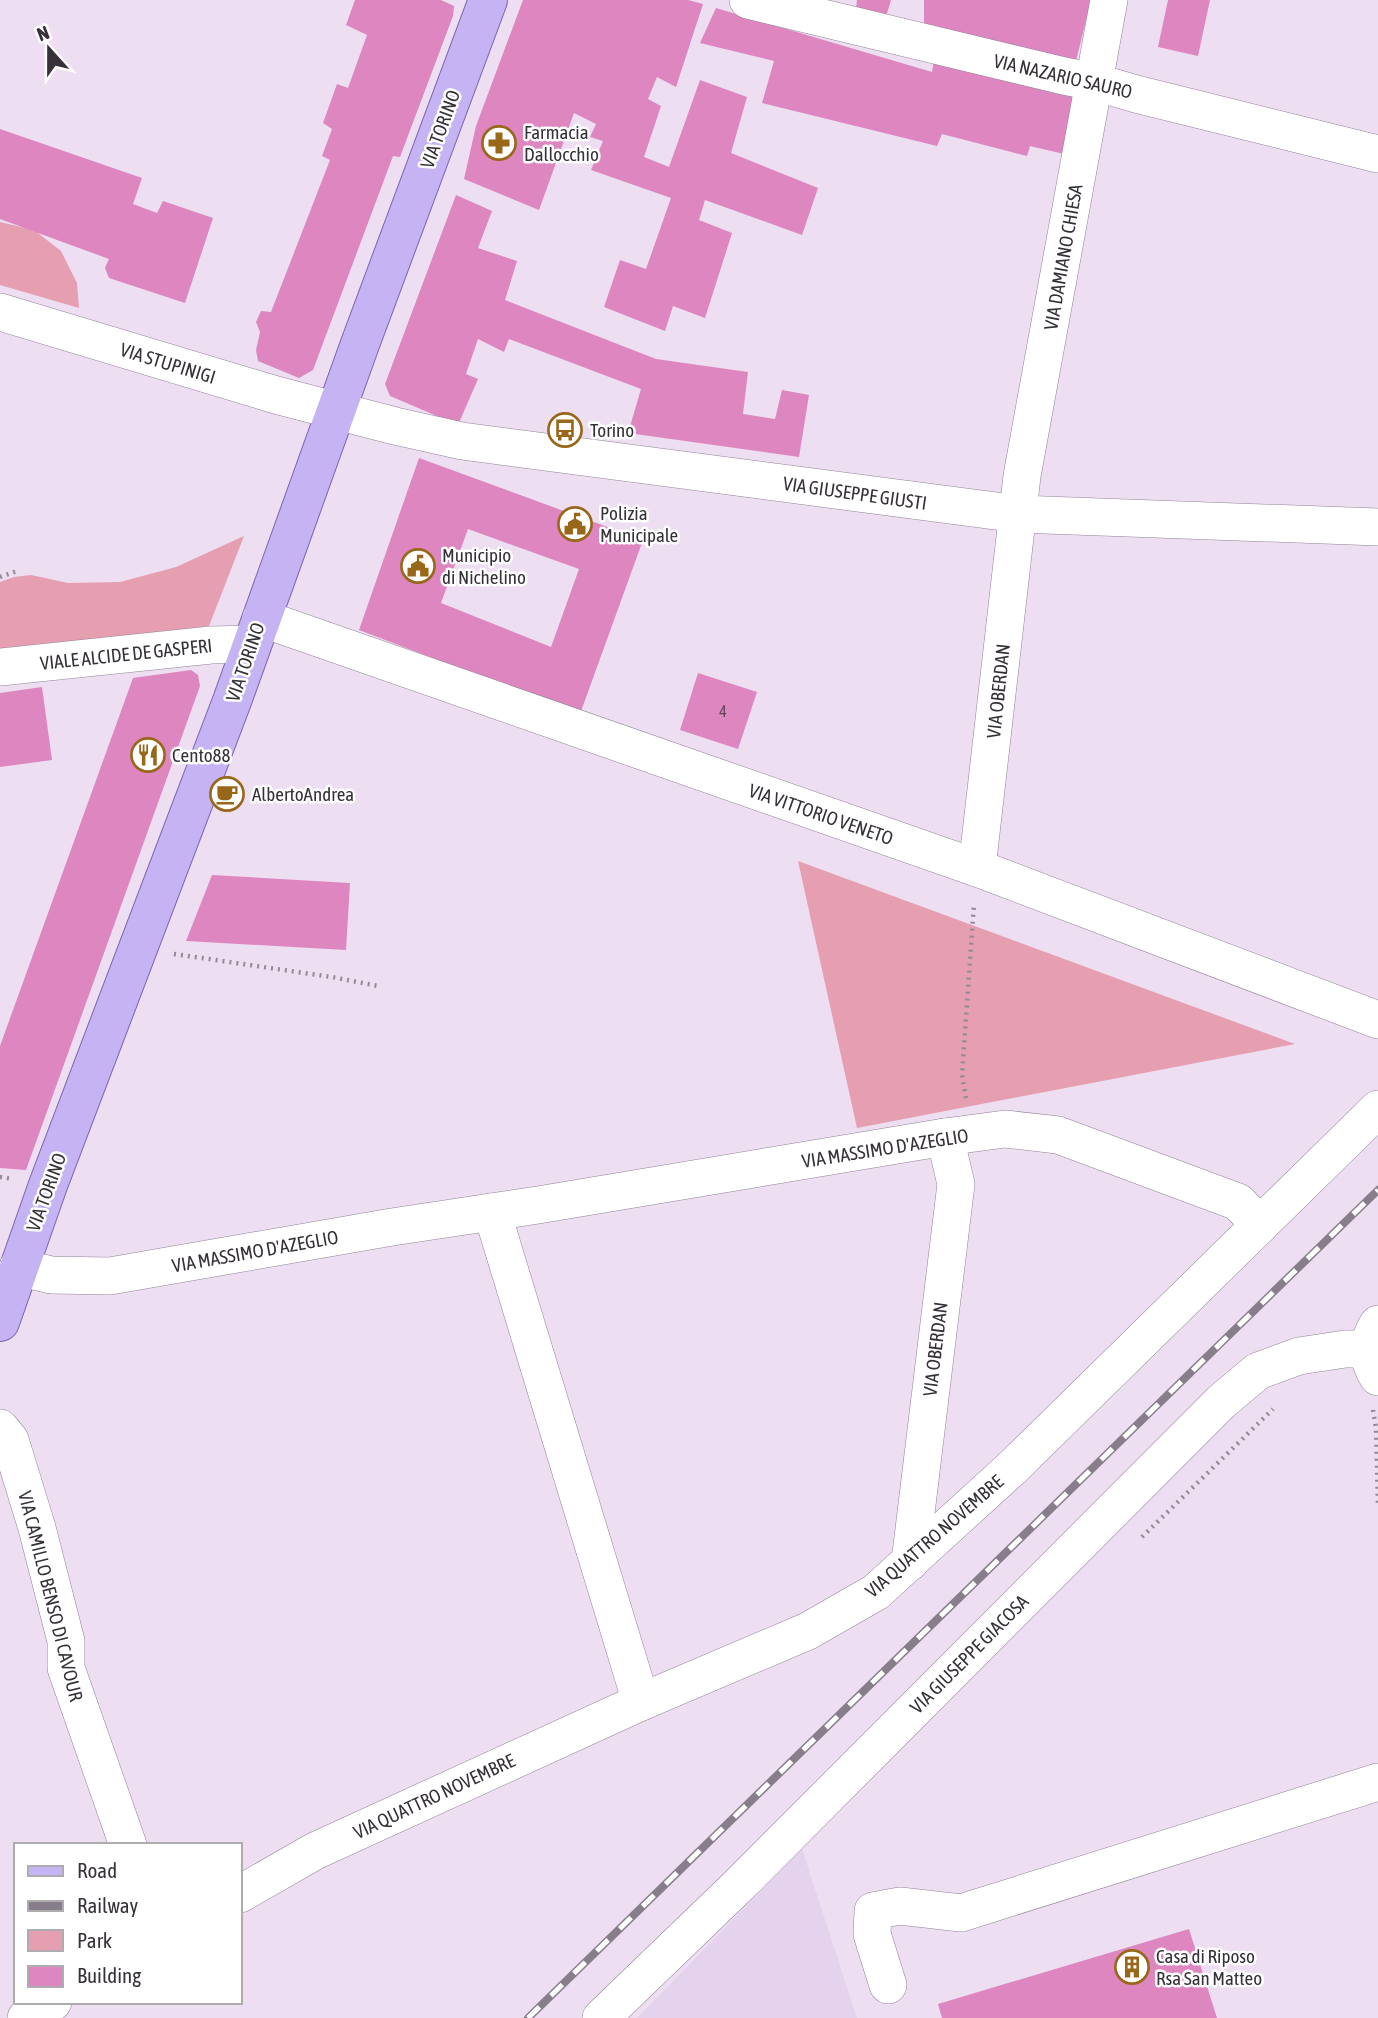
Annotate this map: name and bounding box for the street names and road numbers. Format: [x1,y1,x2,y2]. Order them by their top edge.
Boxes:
street label: VIA NAZARIO SAURO [992,49,1134,103]
street label: VIA TORINO [416,87,464,171]
street label: VIA DAMIANO CHIESA [1039,182,1087,332]
street label: VIA STUPINIGI [118,338,218,388]
street label: VIA GIUSEPPE GIUSTI [782,472,928,514]
street label: VIA TORINO [221,620,269,704]
street label: VIALE ALCIDE DE GASPERI [39,634,213,674]
street label: VIA OBERDAN [982,643,1014,739]
street label: VIA VITTORIO VENETO [746,779,896,849]
street label: VIA MASSIMO D'AZEGLIO [800,1124,970,1172]
street label: VIA TORINO [22,1150,70,1234]
street label: VIA MASSIMO D'AZEGLIO [170,1226,340,1276]
street label: VIA OBERDAN [918,1301,952,1397]
street label: VIA QUATTRO NOVEMBRE [861,1470,1007,1602]
street label: VIA CAMILLO BENSO DI CAVOUR [14,1489,88,1704]
street label: VIA GIUSEPPE GIACOSA [905,1590,1033,1718]
street label: VIA QUATTRO NOVEMBRE [350,1749,518,1843]

